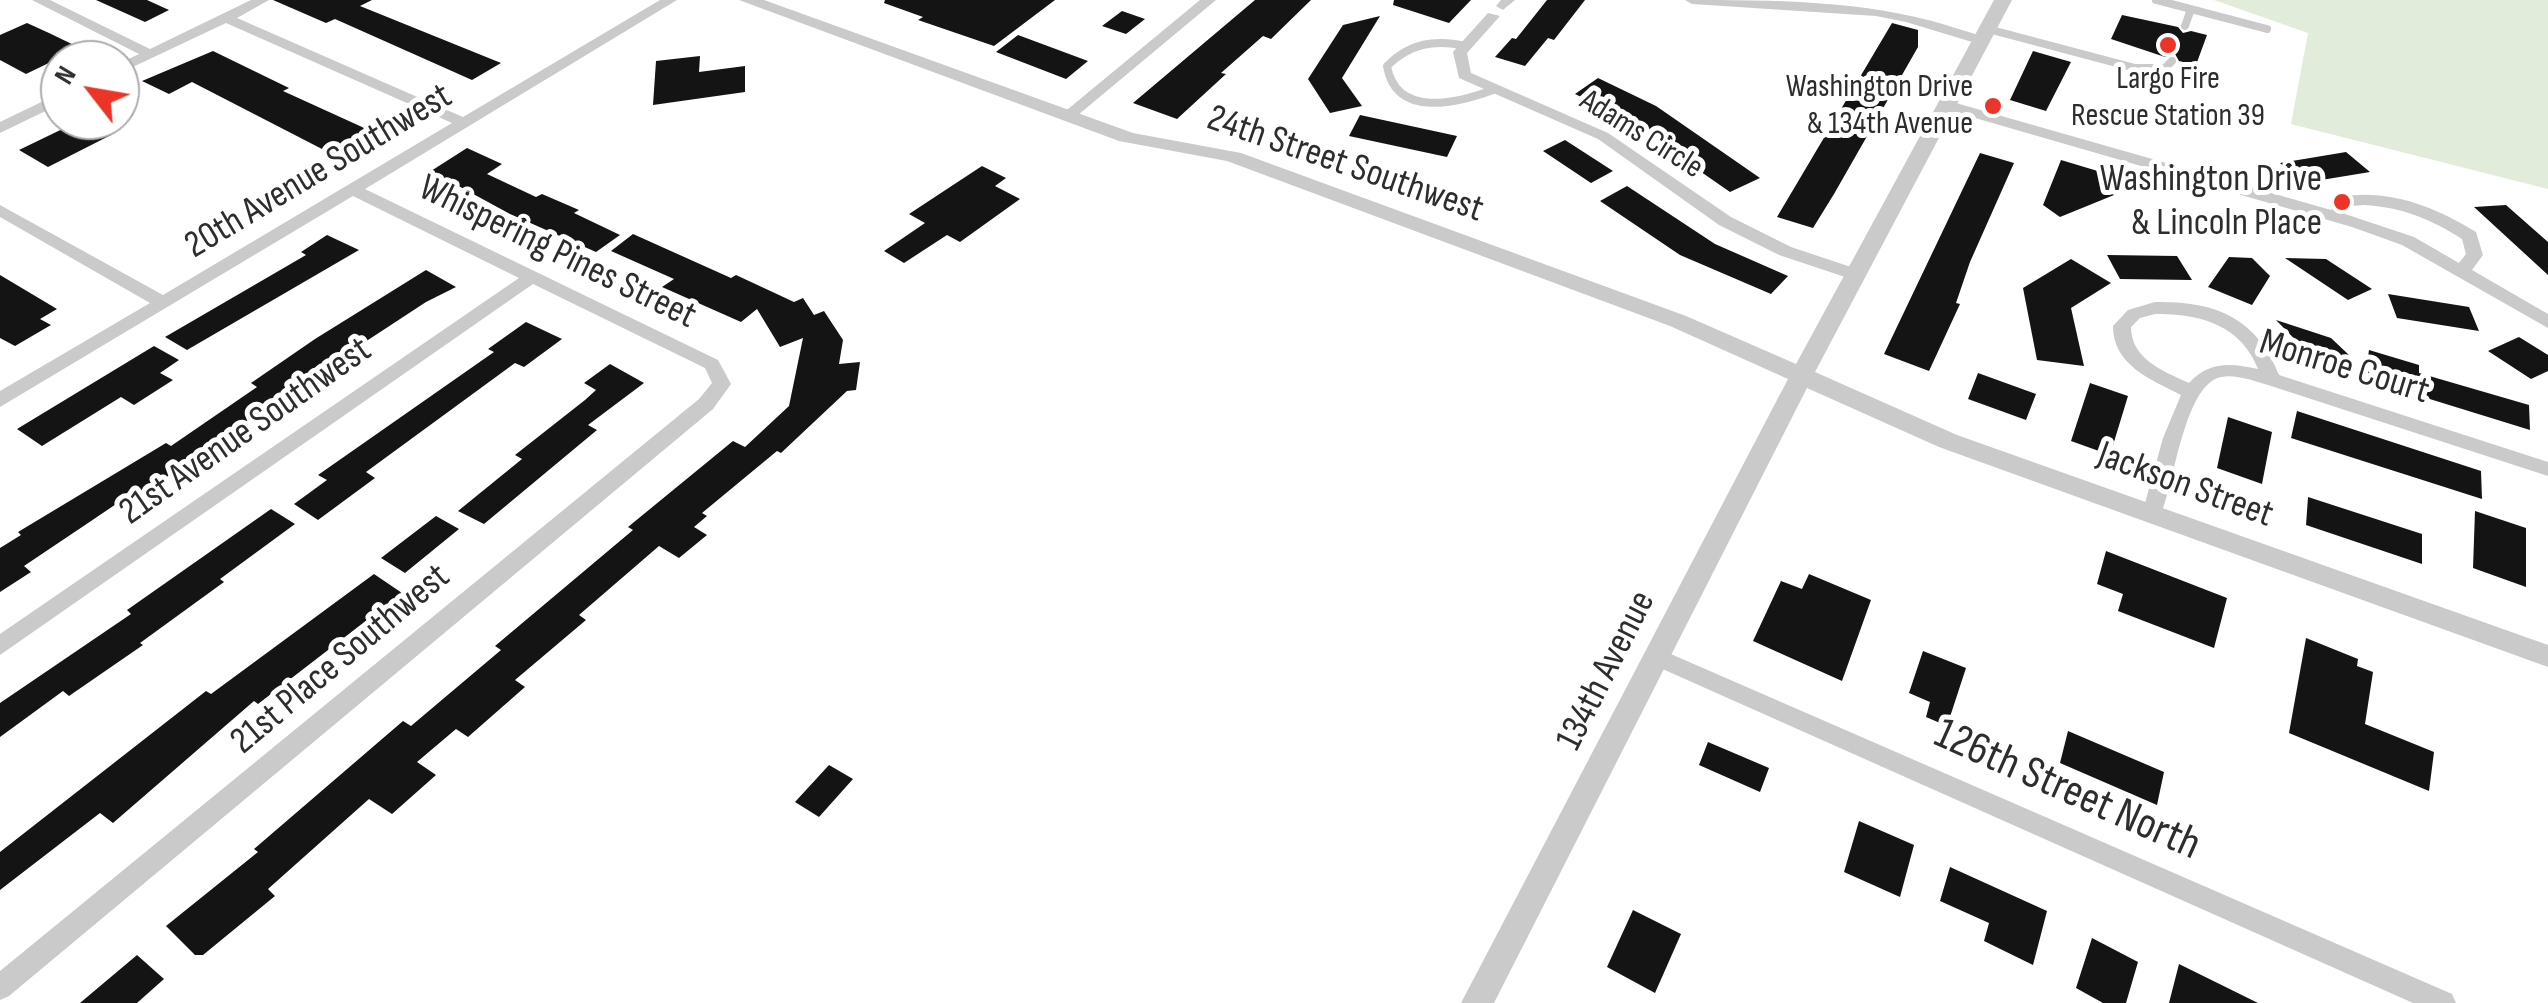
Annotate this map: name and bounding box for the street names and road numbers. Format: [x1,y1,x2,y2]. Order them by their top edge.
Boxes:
street label: 20th Avenue Southwest [177,74,461,270]
street label: Adams Circle [1572,82,1710,188]
street label: 24th Street Southwest [1201,96,1489,234]
street label: Whispering Pines Street [411,166,703,340]
street label: Monroe Court [2254,321,2434,415]
street label: 21st Avenue Southwest [111,328,381,536]
street label: Jackson Street [2091,433,2279,539]
street label: 21st Place Southwest [222,555,460,765]
street label: 134th Avenue [1548,584,1666,758]
street label: 126th Street North [1926,708,2208,874]

